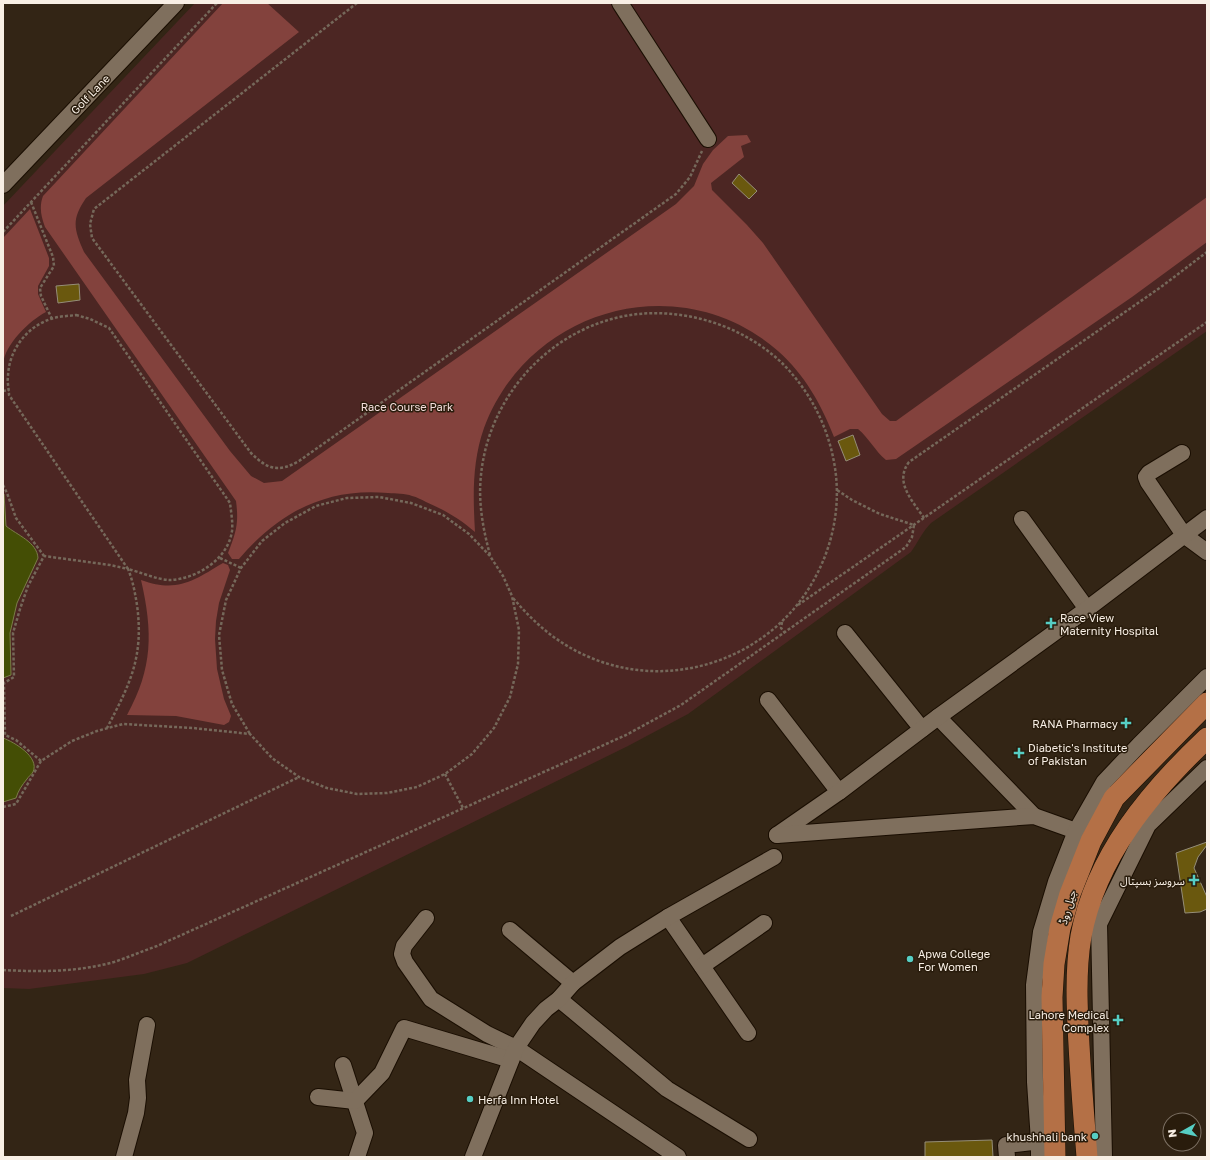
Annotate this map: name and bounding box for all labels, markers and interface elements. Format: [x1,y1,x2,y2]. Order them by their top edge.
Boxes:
street label: Golf Lane [68,71,112,117]
park label: Race Course Park [361,400,453,413]
place label: Race View Maternity Hospital [1060,611,1159,637]
marker: Race View Maternity Hospital [1045,617,1057,629]
place label: RANA Pharmacy [1032,717,1118,730]
marker: RANA Pharmacy [1121,718,1131,728]
place label: Diabetic's Institute of Pakistan [1028,741,1127,767]
marker: Diabetic's Institute of Pakistan [1013,747,1025,759]
place label: سروسز ہسپتال [1120,874,1185,889]
marker: سروسز ہسپتال [1188,874,1200,886]
street label: جیل روڈ [1056,888,1079,926]
place label: Apwa College For Women [918,947,990,973]
marker: Apwa College For Women [905,954,915,964]
place label: Lahore Medical Complex [1028,1008,1109,1034]
marker: Lahore Medical Complex [1112,1014,1124,1026]
place label: Herfa Inn Hotel [478,1093,559,1106]
marker: Herfa Inn Hotel [465,1094,475,1104]
north arrow [1162,1112,1202,1152]
text: N [1165,1128,1179,1139]
place label: khushhali bank [1007,1130,1087,1143]
marker: khushhali bank [1090,1131,1100,1141]

